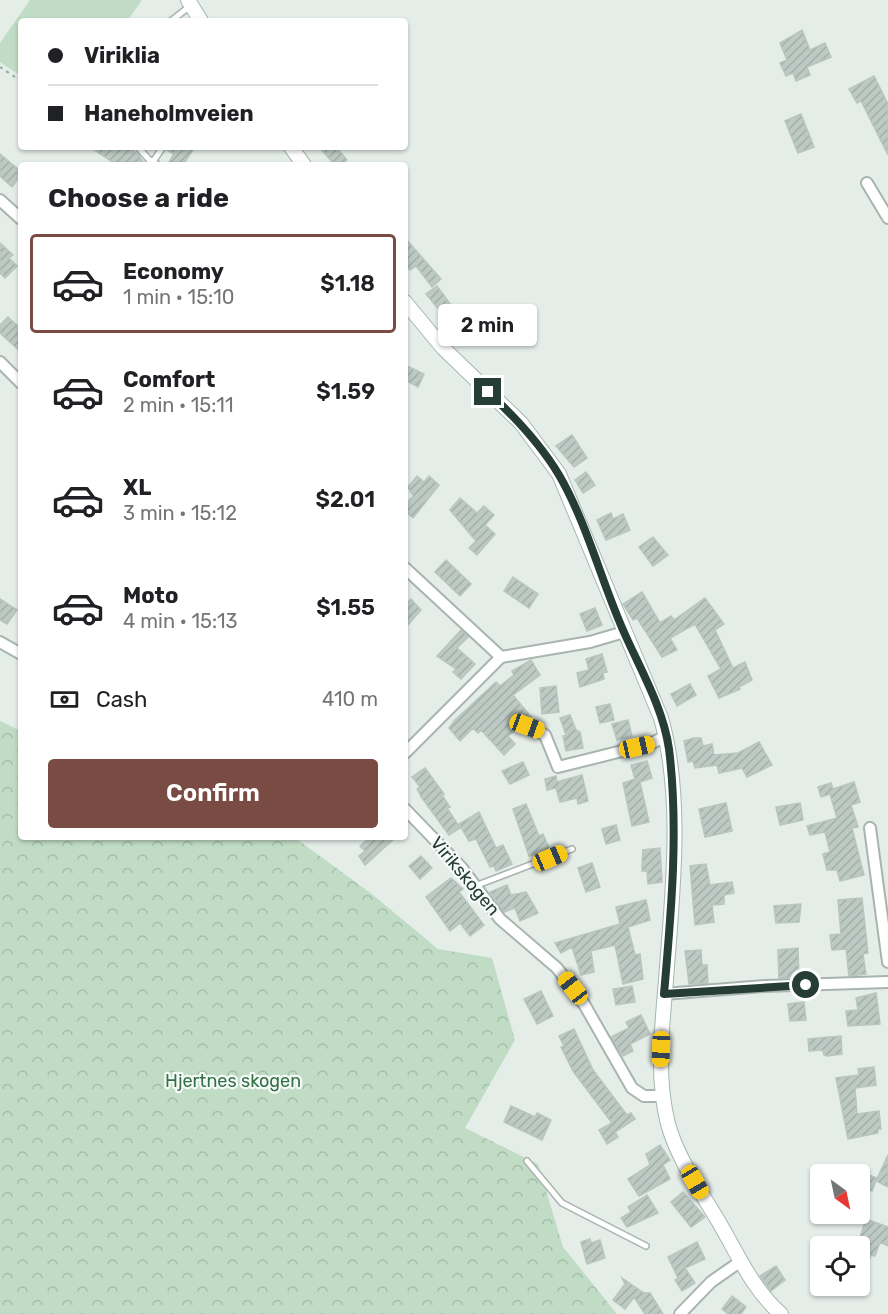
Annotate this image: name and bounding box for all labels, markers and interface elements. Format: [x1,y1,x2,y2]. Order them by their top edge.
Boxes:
text: Viriklia [84,42,160,69]
text: Haneholmveien [84,100,254,127]
text: Choose a ride [48,182,229,214]
icon: car [51,257,105,311]
text: Economy [123,258,224,285]
text: $1.18 [320,270,375,297]
text: 1 min · 15:10 [123,285,234,309]
callout: 2 min [438,305,538,347]
text: 2 min [461,313,514,337]
icon: car [51,365,105,419]
text: Comfort [123,366,215,393]
text: $1.59 [316,378,375,405]
route end [474,378,501,405]
text: 2 min · 15:11 [123,393,233,417]
icon: car [51,473,105,527]
text: XL [123,474,151,501]
text: $2.01 [316,486,375,513]
text: 3 min · 15:12 [123,501,237,525]
icon: car [51,581,105,635]
text: Moto [123,582,178,609]
text: $1.55 [316,594,375,621]
text: 4 min · 15:13 [123,609,238,633]
icon: cash [48,683,81,716]
text: Cash [96,686,147,713]
text: 410 m [322,687,378,711]
car [507,711,547,741]
car [617,734,657,760]
button: Confirm [48,759,378,828]
street label: Virikskogen [426,832,504,920]
car [530,843,570,873]
car [555,968,591,1008]
route start [792,971,819,998]
car [651,1031,671,1067]
park label: Hjertnes skogen [165,1070,301,1092]
car [678,1162,712,1202]
north arrow [810,1164,870,1224]
map controls [810,1164,870,1296]
button: locate [810,1236,870,1296]

